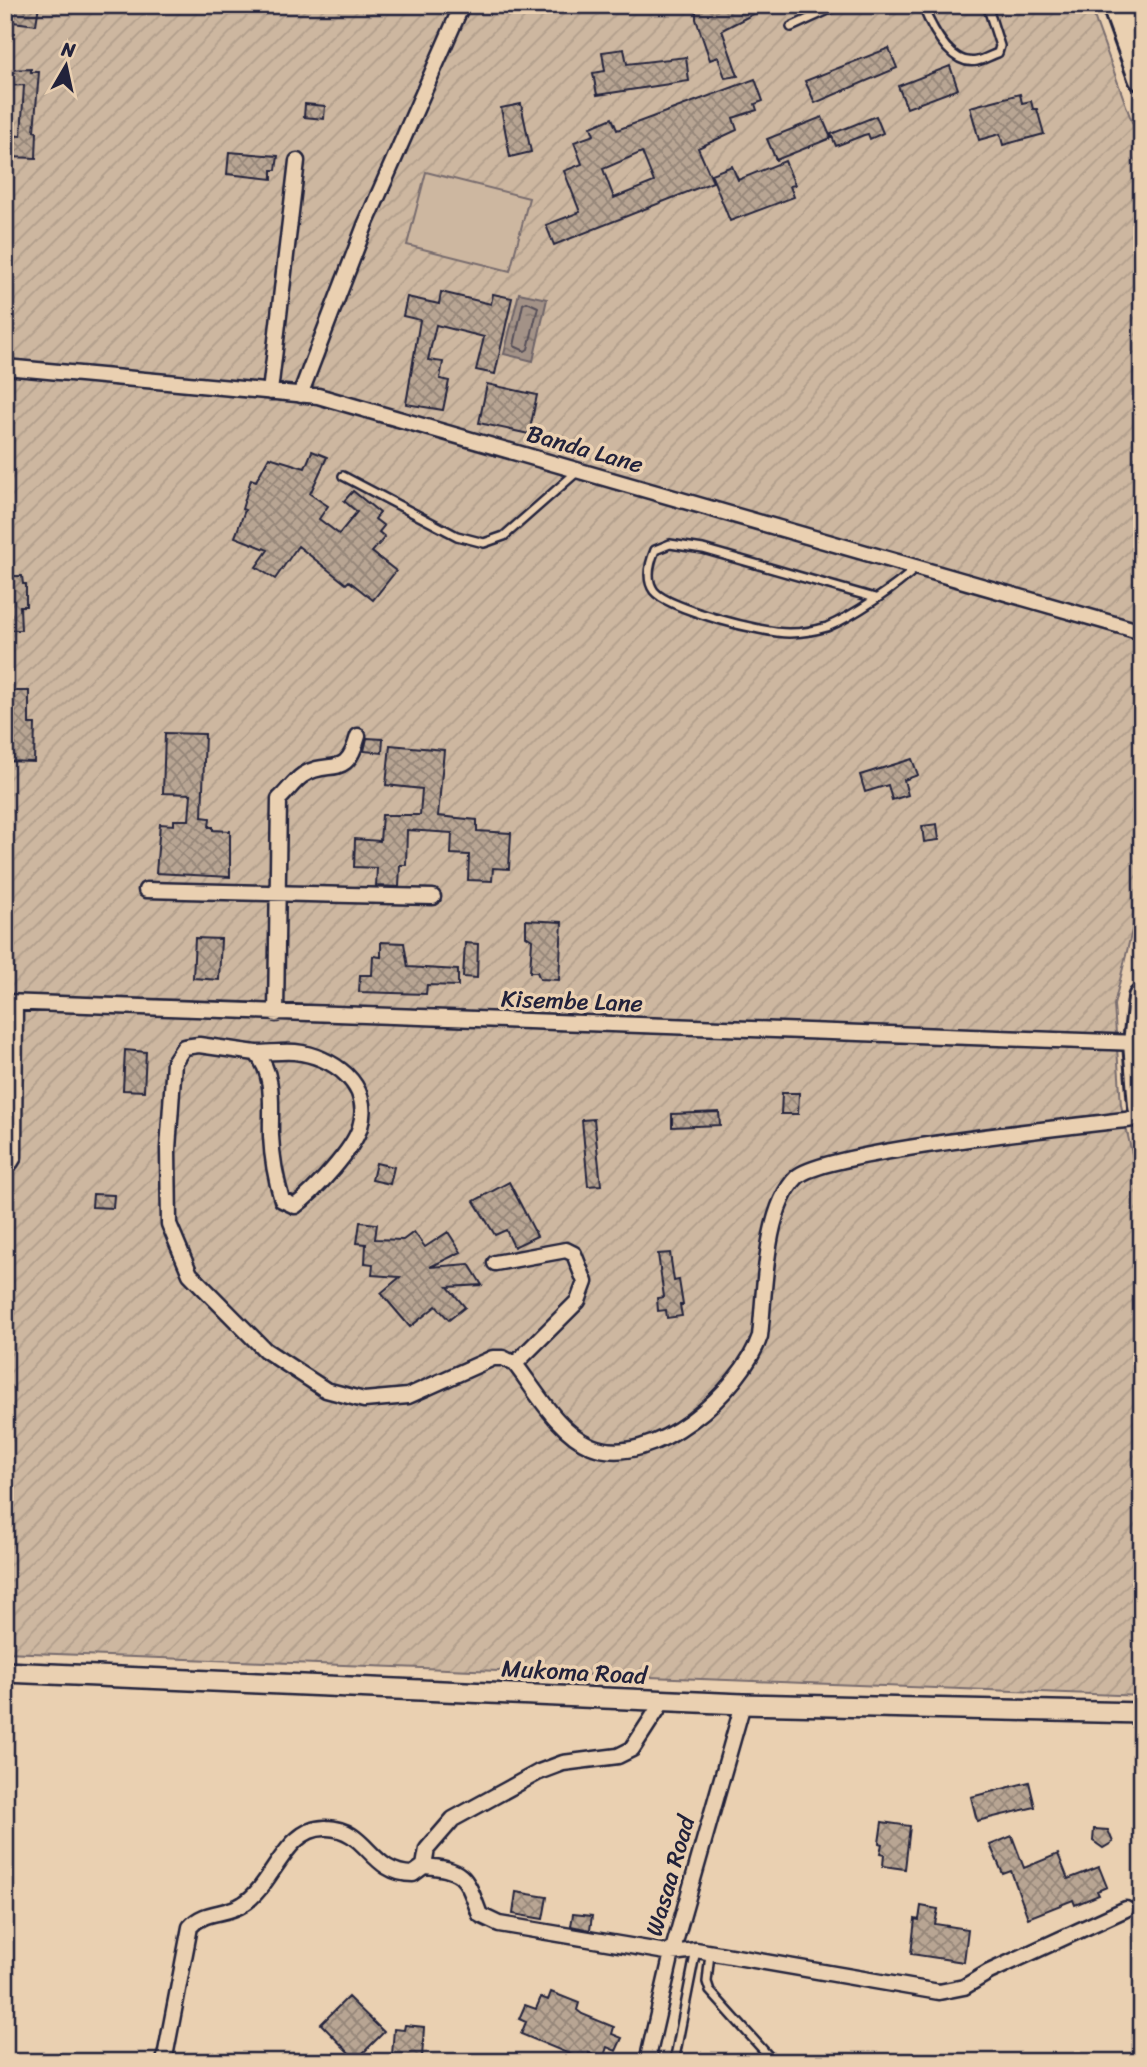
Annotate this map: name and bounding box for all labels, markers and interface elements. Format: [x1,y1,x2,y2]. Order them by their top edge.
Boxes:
north arrow [32,32,102,102]
text: N [59,32,78,67]
street label: Banda Lane [522,412,648,486]
street label: Kisembe Lane [500,978,644,1024]
street label: Mukoma Road [500,1647,649,1697]
street label: Wasaa Road [633,1809,708,1941]

